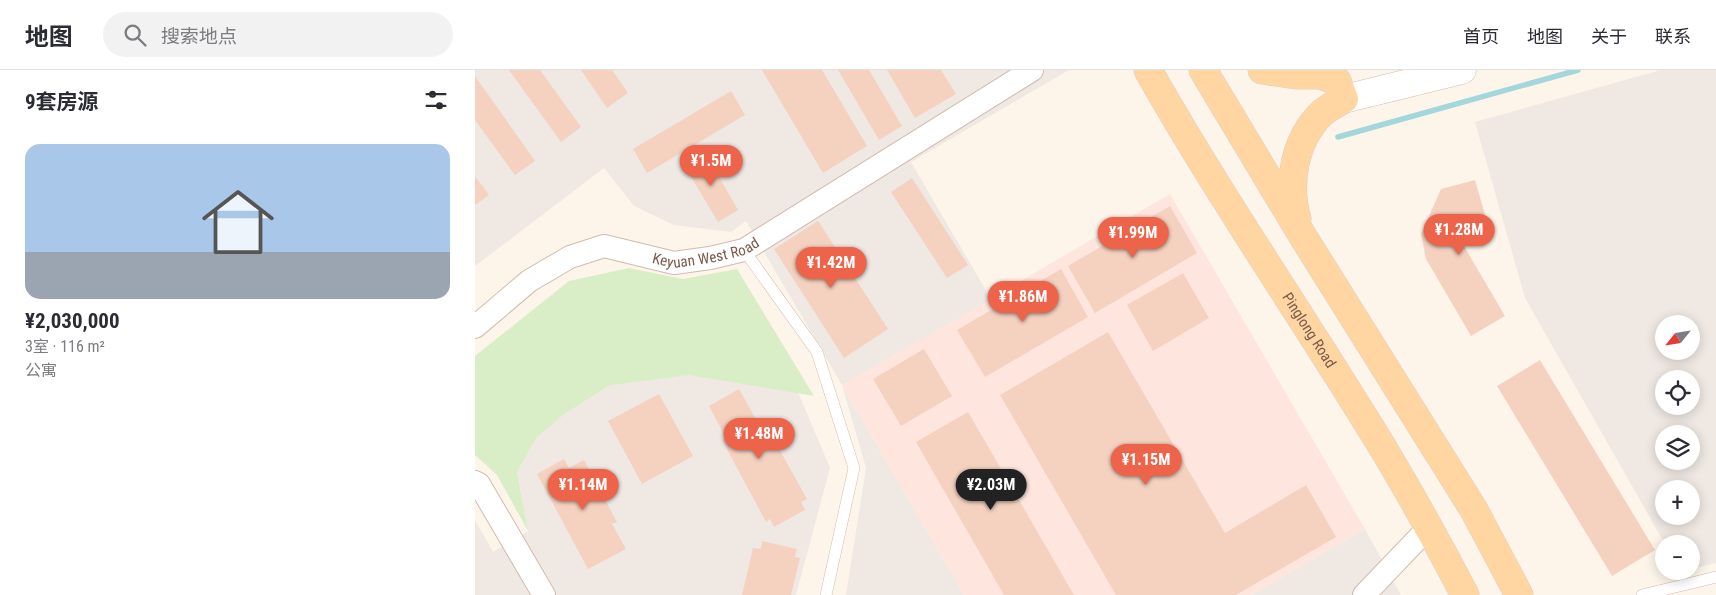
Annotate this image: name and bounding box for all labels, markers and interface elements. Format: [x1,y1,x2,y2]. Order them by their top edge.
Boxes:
search box [103,12,453,57]
icon: search [121,21,149,49]
text: 地图 [25,23,73,51]
text: 搜索地点 [161,25,237,48]
text: 首页 [1463,26,1499,47]
text: 地图 [1527,26,1563,47]
text: 关于 [1591,26,1627,47]
text: 联系 [1655,26,1691,47]
icon: filters [422,86,450,114]
text: 9套房源 [25,90,99,114]
pin: ¥1.5M [676,144,746,187]
text: ¥1.5M [691,151,731,170]
icon: home [193,177,283,267]
pin: ¥1.28M [1418,214,1500,256]
pin: ¥1.99M [1092,216,1174,259]
text: ¥1.28M [1435,220,1483,239]
text: ¥1.99M [1109,223,1157,242]
street label: Keyuan West Road [651,234,763,272]
pin: ¥1.42M [790,246,872,289]
text: ¥1.42M [807,253,855,272]
pin: ¥1.86M [982,280,1064,323]
text: ¥1.86M [999,287,1047,306]
street label: Pinglong Road [1278,289,1340,371]
text: ¥2,030,000 [25,309,120,333]
north arrow [1655,315,1700,360]
map controls [1655,315,1700,580]
text: 3室 · 116 m² [25,337,105,356]
text: 公寓 [25,361,57,380]
button: locate [1655,370,1700,415]
pin: ¥1.48M [718,418,800,460]
text: ¥1.48M [735,424,783,443]
button: layers [1655,425,1700,470]
pin: ¥1.15M [1105,444,1187,486]
text: ¥1.15M [1122,450,1170,469]
pin: ¥1.14M [542,468,624,511]
pin: ¥2.03M [950,468,1032,511]
text: ¥1.14M [559,475,607,494]
text: ¥2.03M [967,475,1015,494]
button: + [1655,480,1700,525]
button: − [1655,535,1700,580]

